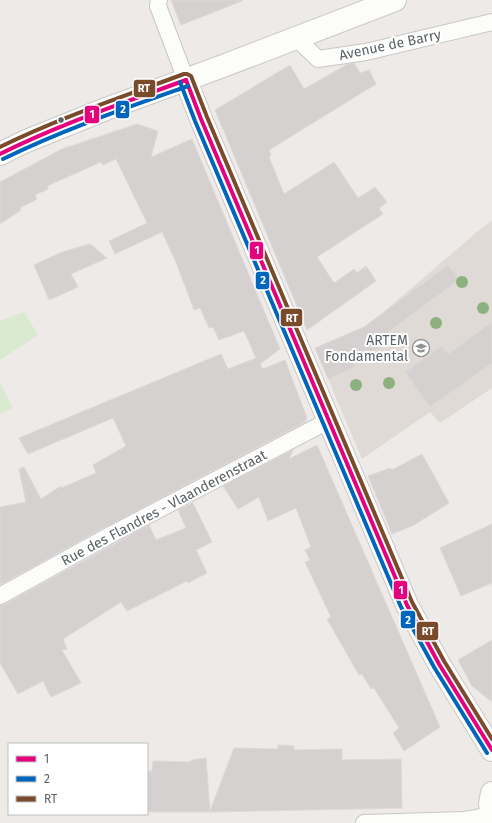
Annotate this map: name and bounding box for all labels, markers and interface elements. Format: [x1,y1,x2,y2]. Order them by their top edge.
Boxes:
street label: Avenue de Barry [338,26,443,64]
line badge: RT [133,79,156,98]
text: RT [138,82,150,95]
line badge: 2 [115,100,130,119]
text: 2 [120,103,126,116]
line badge: 1 [84,105,100,124]
text: 1 [89,108,95,121]
unlabelled marker [56,115,66,125]
line badge: 1 [249,241,264,260]
text: 1 [254,244,260,257]
line badge: 2 [255,271,270,290]
text: 2 [260,274,266,287]
line badge: RT [280,308,303,327]
text: RT [286,312,298,325]
place label: ARTEM Fondamental [325,332,408,365]
school or university icon: ARTEM Fondamental [411,338,431,358]
street label: Rue des Flandres - Vlaanderenstraat [58,446,270,570]
line badge: 1 [393,580,408,600]
text: 1 [398,584,404,597]
line badge: 2 [400,610,416,629]
text: 2 [405,614,411,627]
line badge: RT [416,621,439,641]
text: RT [422,625,434,638]
legend [8,743,148,815]
text: 1 [44,752,49,766]
text: 2 [44,772,50,786]
text: RT [44,792,58,806]

